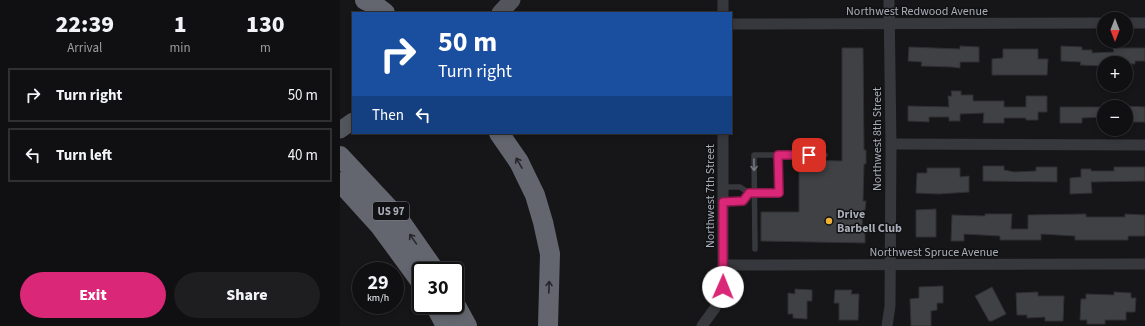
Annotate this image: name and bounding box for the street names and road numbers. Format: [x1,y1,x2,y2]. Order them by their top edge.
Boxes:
street label: Northwest Redwood Avenue [846,3,988,20]
street label: Northwest 8th Street [869,87,886,191]
street label: Northwest 7th Street [702,144,719,248]
road number: US 97 [373,202,409,220]
street label: Northwest Spruce Avenue [869,244,999,261]

